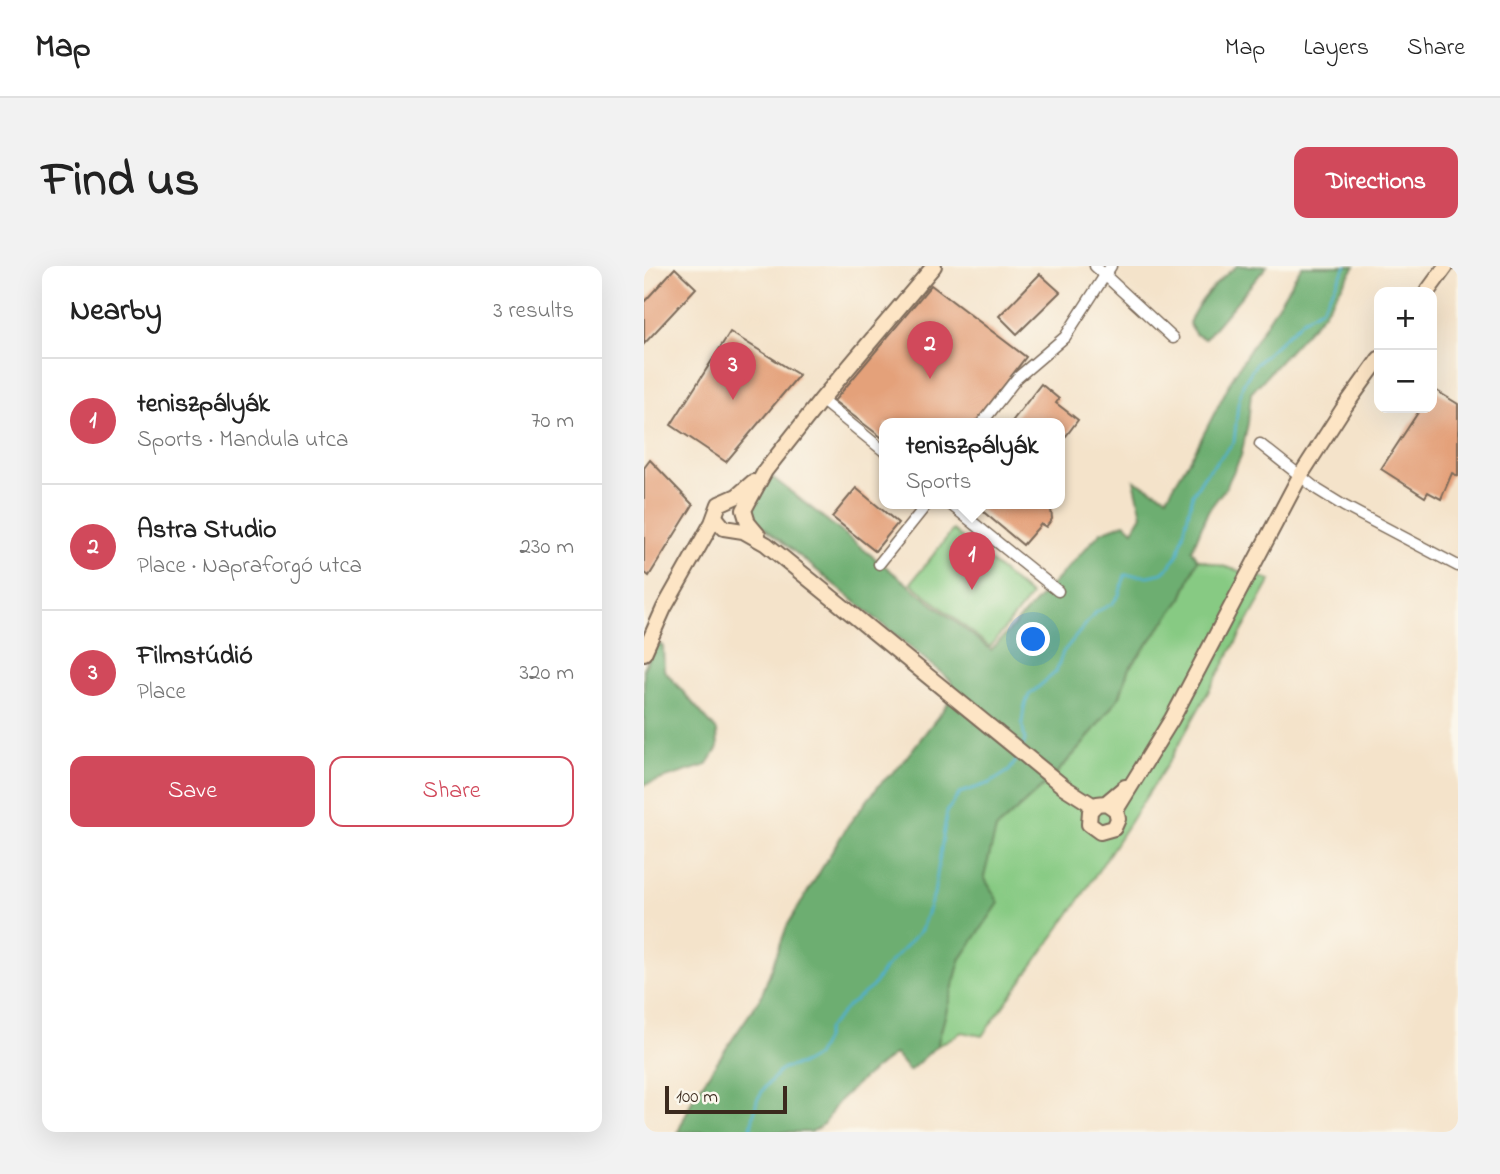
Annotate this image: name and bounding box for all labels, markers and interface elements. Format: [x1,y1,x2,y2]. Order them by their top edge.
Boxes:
text: Map [35,24,91,72]
text: Map [1225,31,1265,66]
text: Layers [1303,31,1369,66]
text: Share [1407,31,1465,66]
text: Find us [42,146,199,218]
button: Directions [1294,147,1458,218]
map controls [1374,287,1437,413]
button: + [1374,287,1437,350]
text: Nearby [70,290,162,334]
text: 3 results [493,295,574,328]
pin: 2 [907,321,953,379]
pin: 3 [710,342,756,400]
button: − [1374,350,1437,413]
text: teniszpályák [137,386,270,424]
text: 1 [89,405,97,438]
text: 70 m [531,405,574,438]
popup [879,418,1065,509]
text: Sports · Mandula utca [137,424,348,457]
text: teniszpályák [906,428,1038,466]
text: Sports [906,466,971,499]
text: Astra Studio [137,512,277,550]
text: 2 [87,531,99,564]
text: 230 m [520,531,574,564]
pin: 1 [949,532,995,590]
text: Place · Napraforgó utca [137,550,362,583]
your location [1016,622,1050,656]
text: Filmstúdió [137,638,253,676]
text: 3 [88,657,98,690]
text: 320 m [520,657,574,690]
text: Place [137,676,186,709]
button: Save [70,756,315,827]
button: Share [329,756,574,827]
scale bar [665,1083,788,1115]
text: 100 m [676,1084,718,1111]

